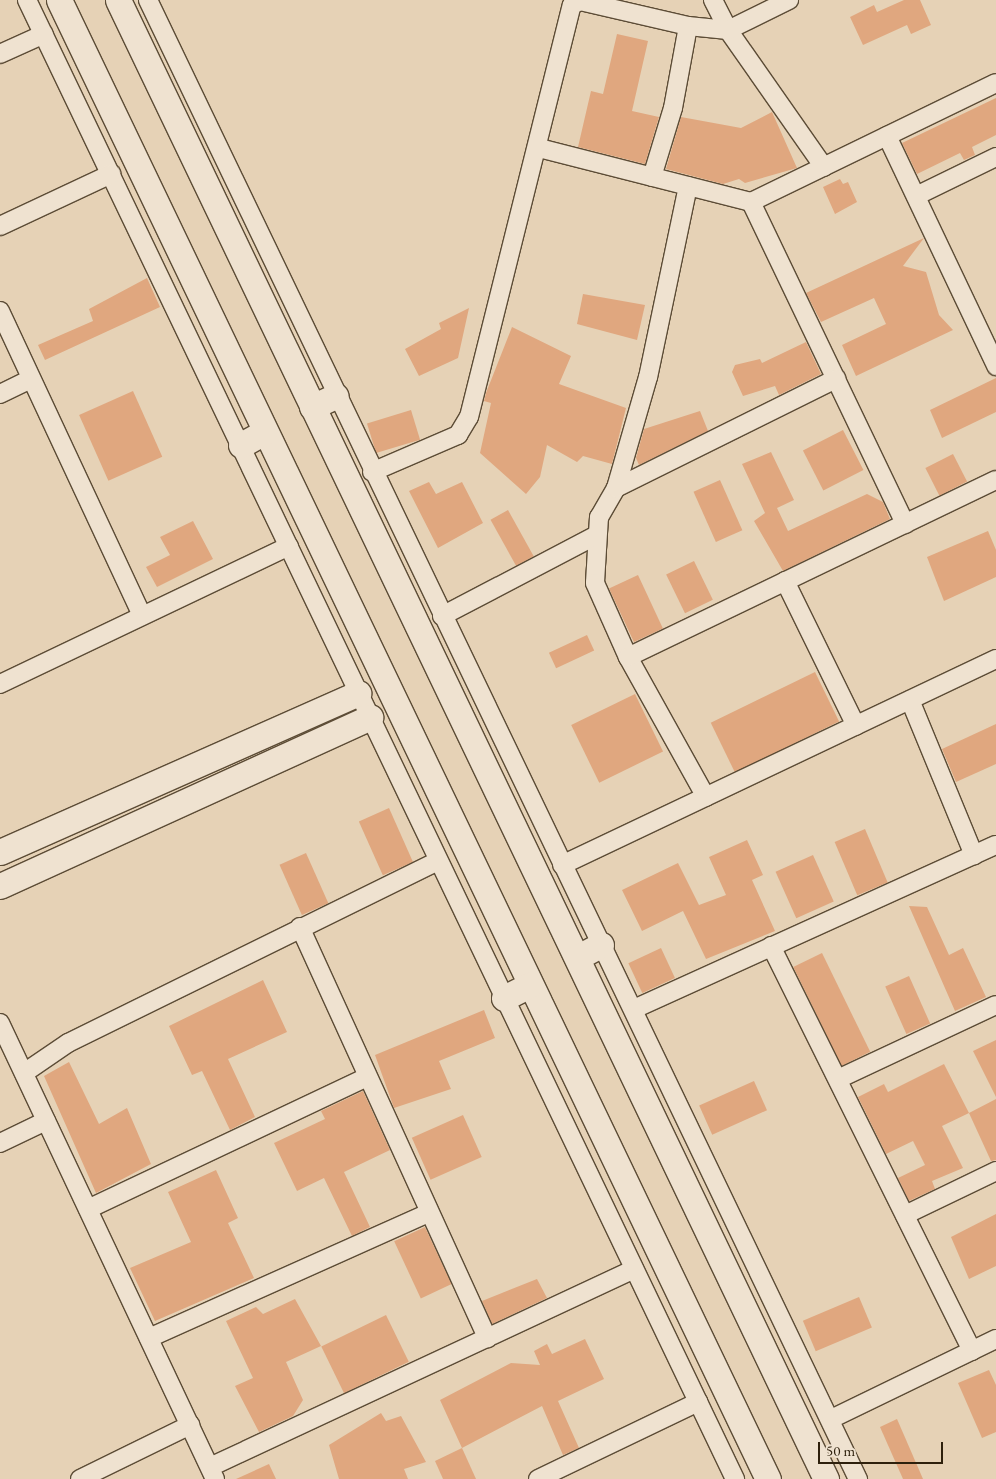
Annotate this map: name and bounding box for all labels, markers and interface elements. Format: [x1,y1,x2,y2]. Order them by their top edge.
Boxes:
scale bar [821,1432,946,1464]
text: 50 m [826,1441,855,1460]

